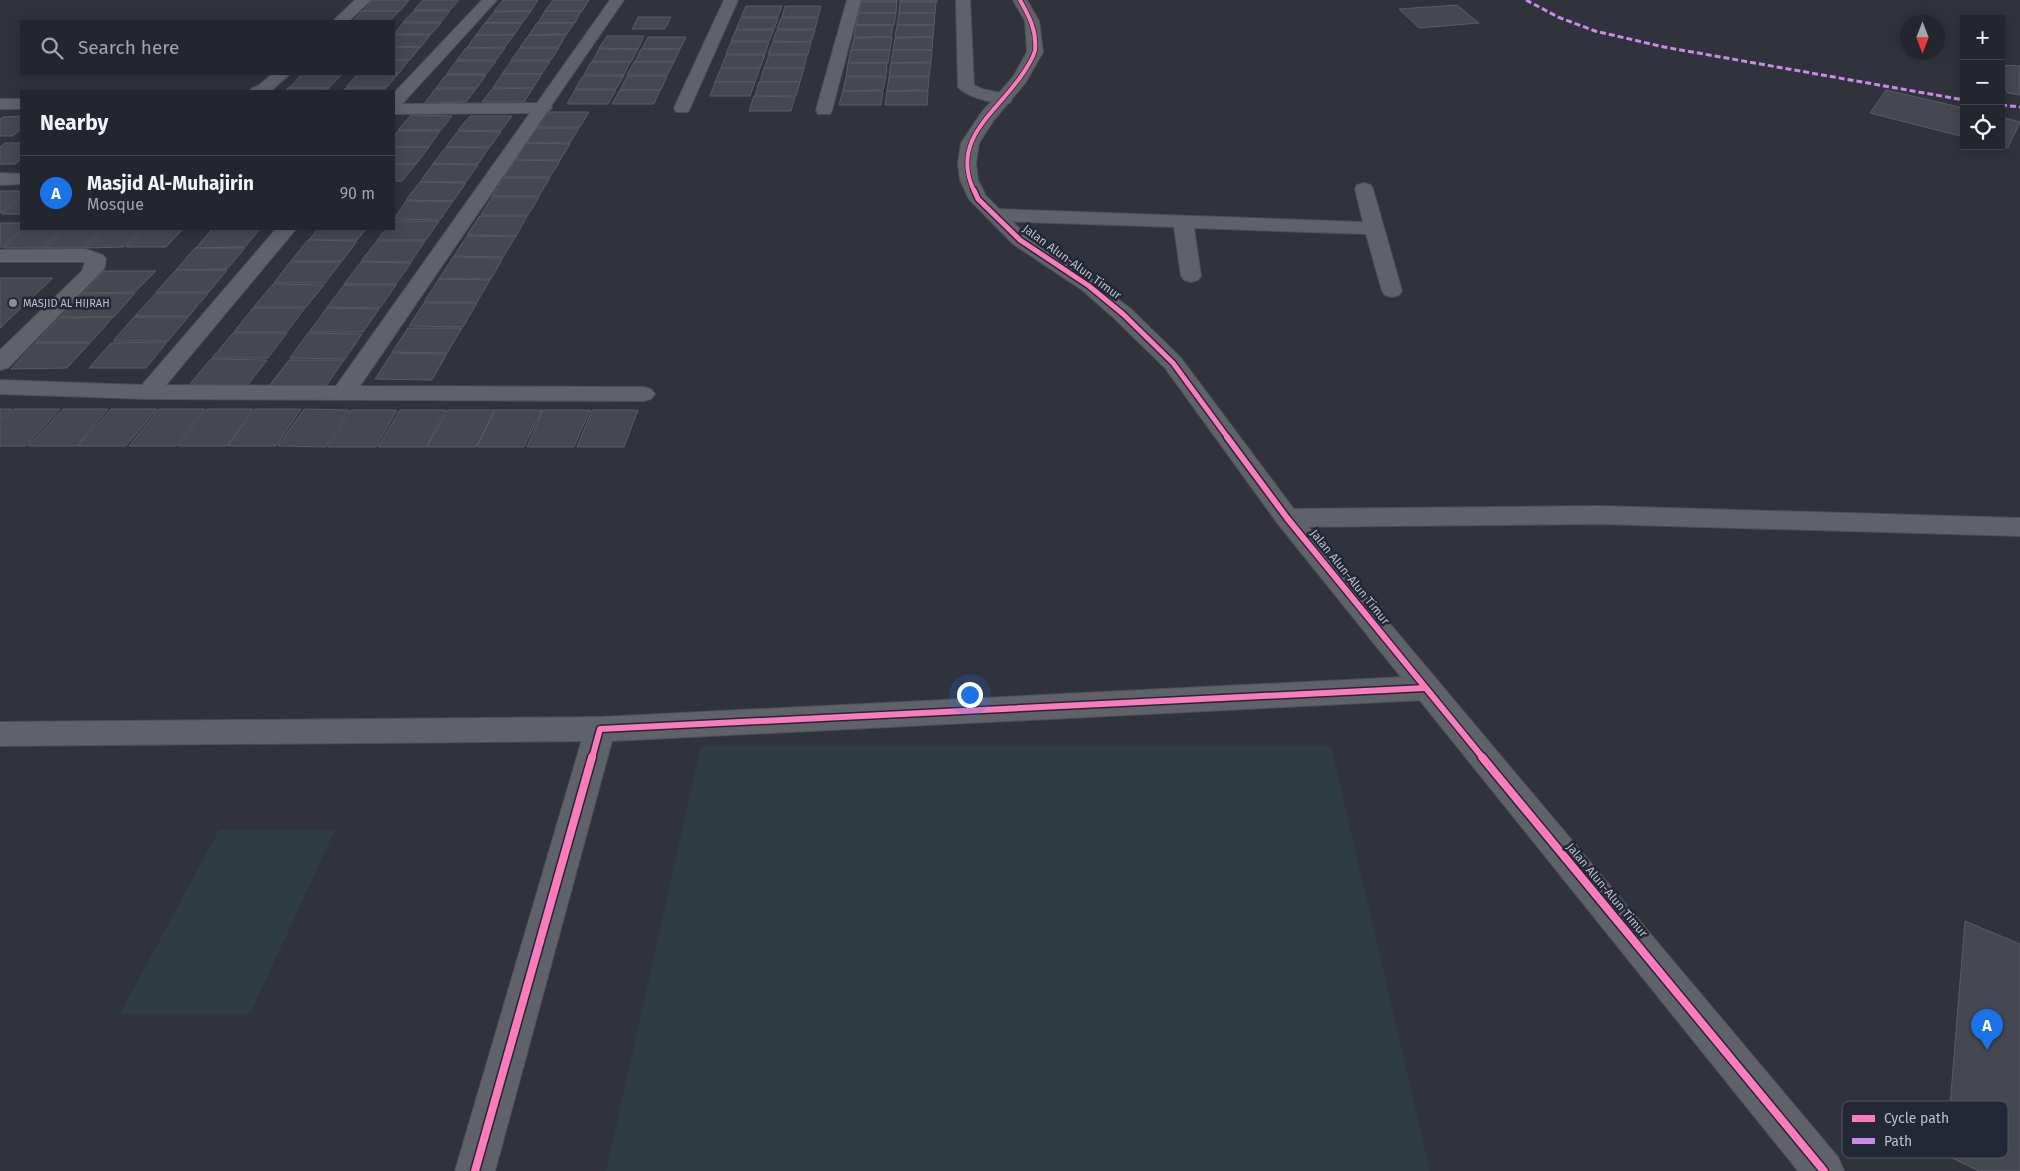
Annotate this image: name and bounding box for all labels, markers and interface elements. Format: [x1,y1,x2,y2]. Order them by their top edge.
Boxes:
north arrow [1900,15,1945,60]
map controls [1960,15,2005,150]
button: + [1960,15,2005,60]
search box [20,20,395,75]
icon: search [38,34,66,62]
text: Search here [78,36,179,59]
button: − [1960,60,2005,105]
button: locate [1960,105,2005,150]
text: Nearby [40,110,108,136]
text: Masjid Al-Muhajirin [87,172,254,195]
text: A [51,184,61,203]
text: 90 m [340,184,375,203]
text: Mosque [87,195,144,214]
street label: Jalan Alun-Alun Timur [1020,222,1124,303]
marker: MASJID AL HIJRAH [7,297,19,309]
place label: MASJID AL HIJRAH [23,297,110,310]
street label: Jalan Alun-Alun Timur [1307,527,1393,628]
your location [957,682,983,708]
street label: Jalan Alun-Alun Timur [1564,840,1651,940]
pin: A [1971,1009,2003,1050]
legend [1842,1101,2008,1158]
text: Cycle path [1884,1110,1949,1127]
text: Path [1884,1133,1912,1150]

